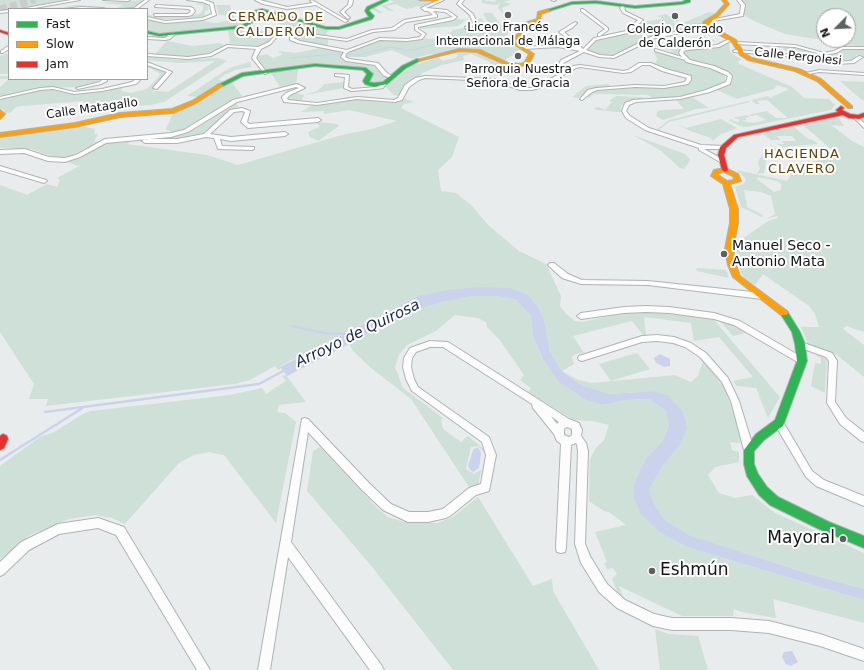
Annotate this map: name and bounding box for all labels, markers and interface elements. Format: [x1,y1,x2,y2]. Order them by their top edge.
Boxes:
legend [8,8,148,80]
north arrow [816,8,856,48]
district label: CERRADO DE CALDERÓN [228,10,324,41]
marker: Liceo Francés Internacional de Málaga [503,10,513,20]
marker: Colegio Cerrado de Calderón [670,11,680,21]
text: Fast [46,17,70,31]
place label: Liceo Francés Internacional de Málaga [436,21,580,49]
place label: Colegio Cerrado de Calderón [627,23,723,51]
text: N [818,26,833,40]
text: Slow [46,37,74,51]
street label: Calle Pergolesi [754,45,842,69]
marker: Parroquia Nuestra Señora de Gracia [513,51,523,61]
text: Jam [46,57,69,71]
place label: Parroquia Nuestra Señora de Gracia [464,63,572,91]
street label: Calle Matagallo [45,95,139,123]
district label: HACIENDA CLAVERO [764,147,840,178]
place label: Manuel Seco - Antonio Mata [732,238,831,270]
marker: Manuel Seco - Antonio Mata [719,249,729,259]
water label: Arroyo de Quirosa [293,296,423,372]
place label: Mayoral [767,529,835,549]
marker: Mayoral [838,534,848,544]
place label: Eshmún [660,561,728,581]
marker: Eshmún [647,566,657,576]

